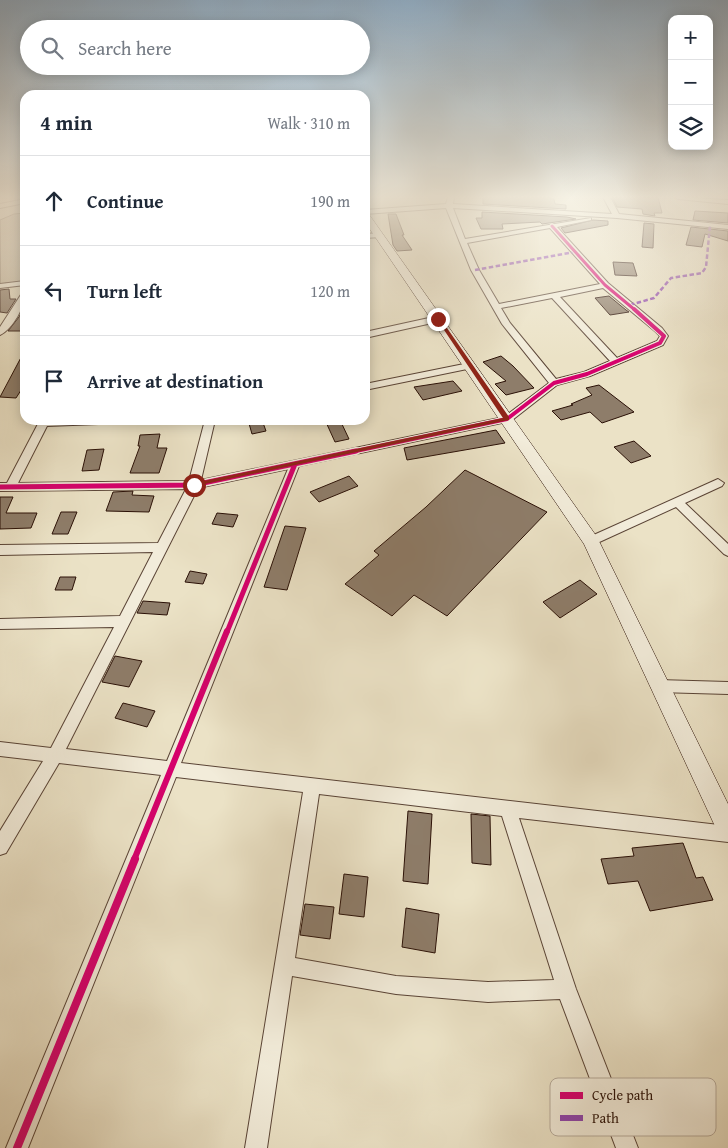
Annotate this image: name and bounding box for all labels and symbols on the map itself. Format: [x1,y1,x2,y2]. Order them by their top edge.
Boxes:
route end [427,308,450,331]
route start [183,474,206,497]
legend [550,1078,716,1136]
text: Cycle path [592,1085,653,1105]
text: Path [592,1108,619,1128]

